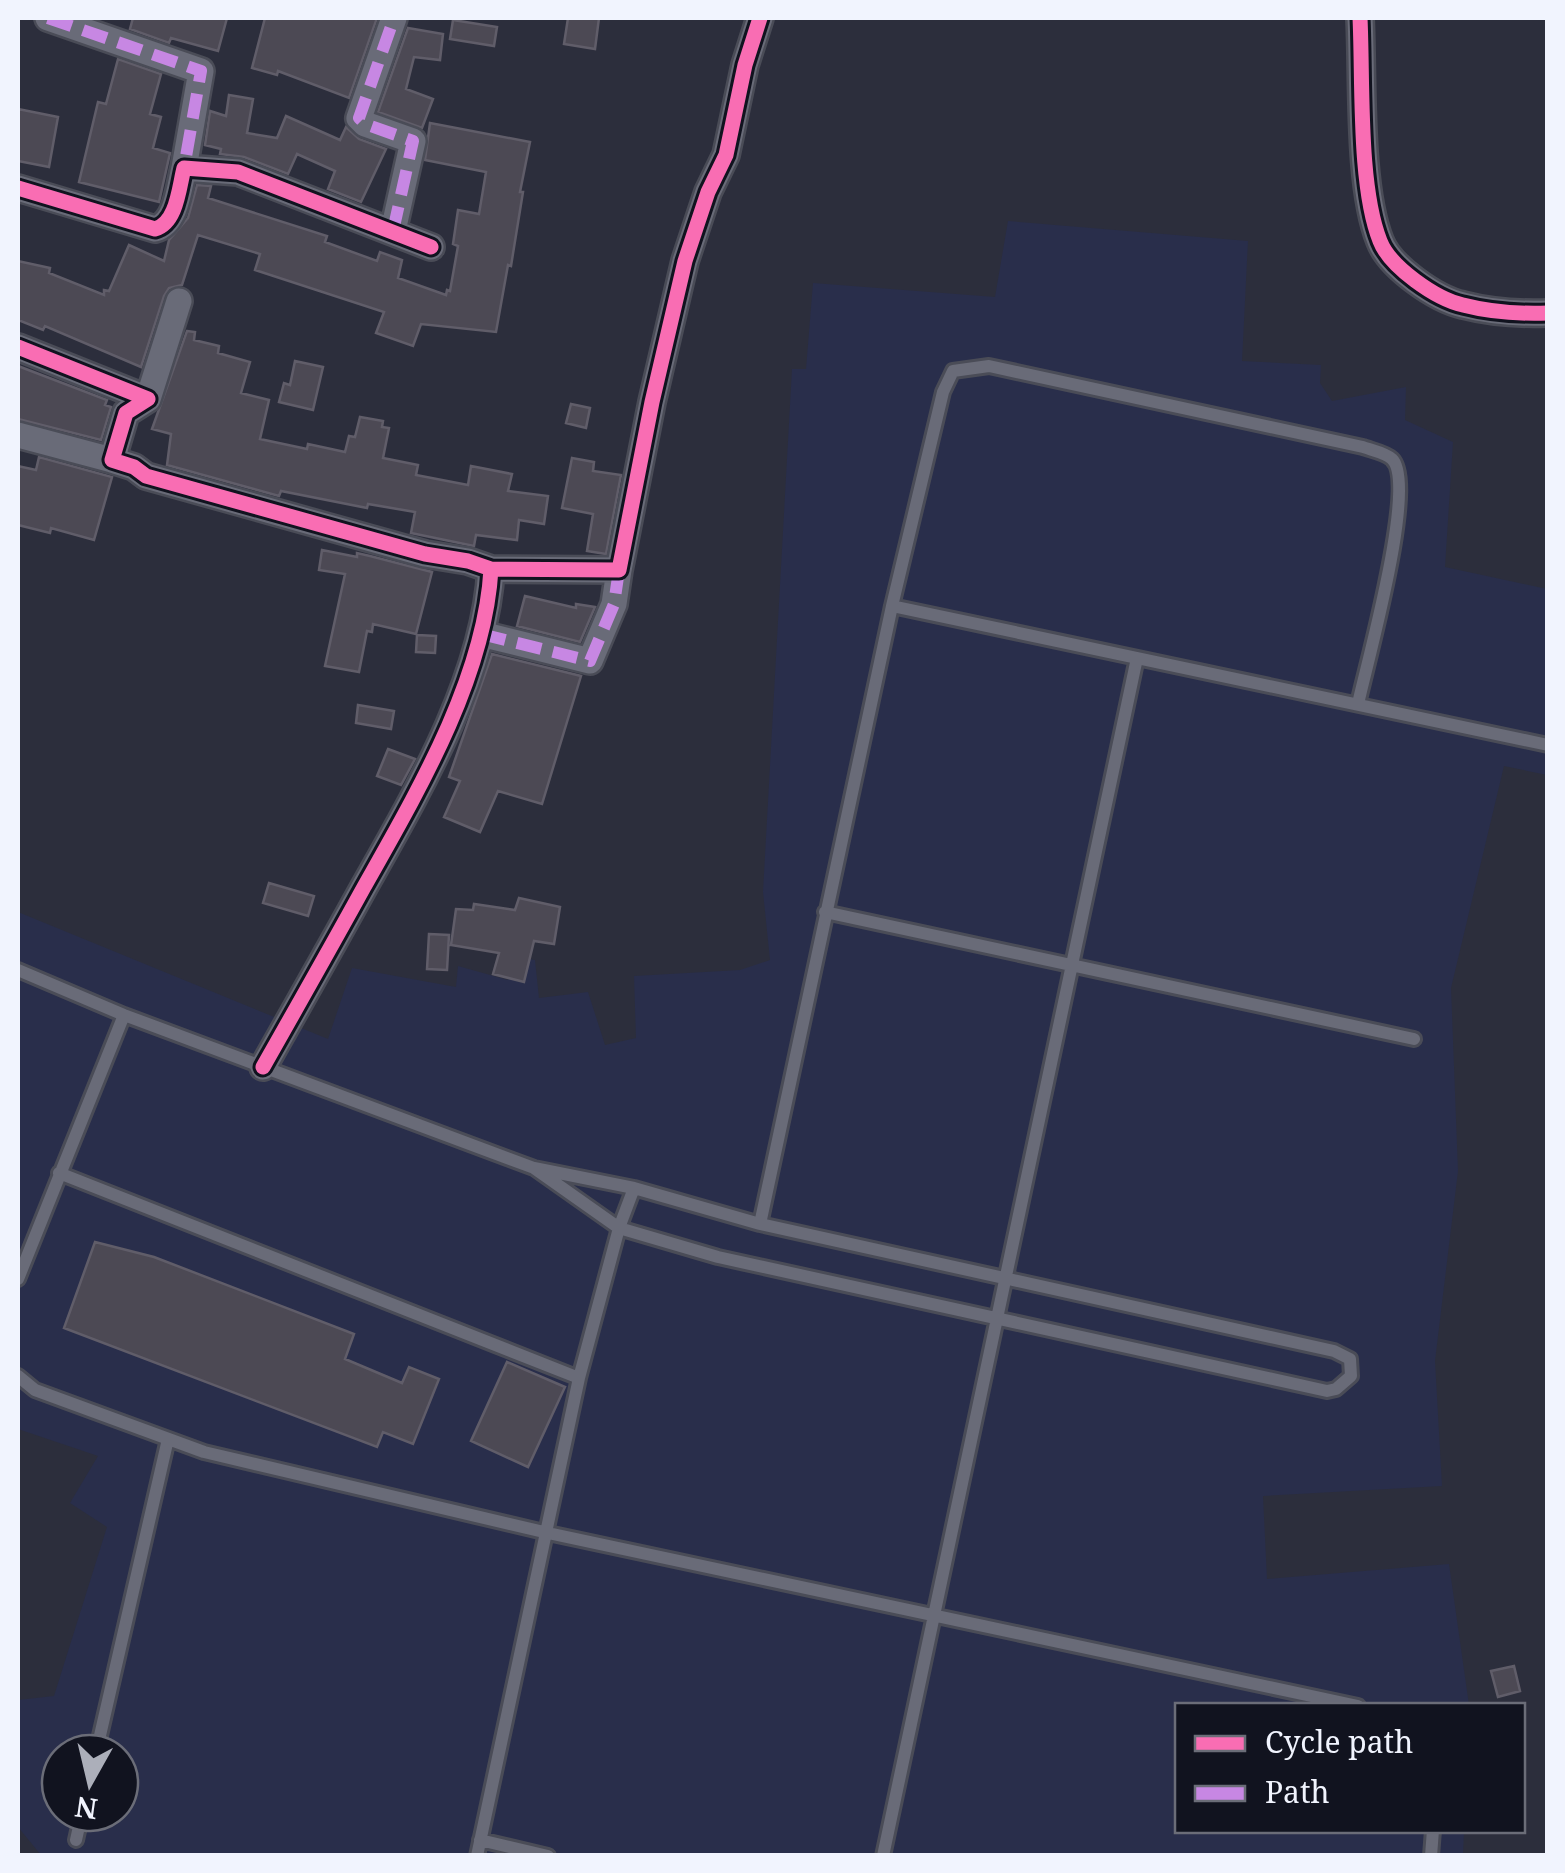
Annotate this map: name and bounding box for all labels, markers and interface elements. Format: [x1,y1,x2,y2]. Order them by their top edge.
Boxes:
legend [1175,1703,1525,1833]
text: Cycle path [1265,1721,1413,1762]
north arrow [40,1733,140,1833]
text: Path [1265,1771,1330,1812]
text: N [73,1788,100,1829]

